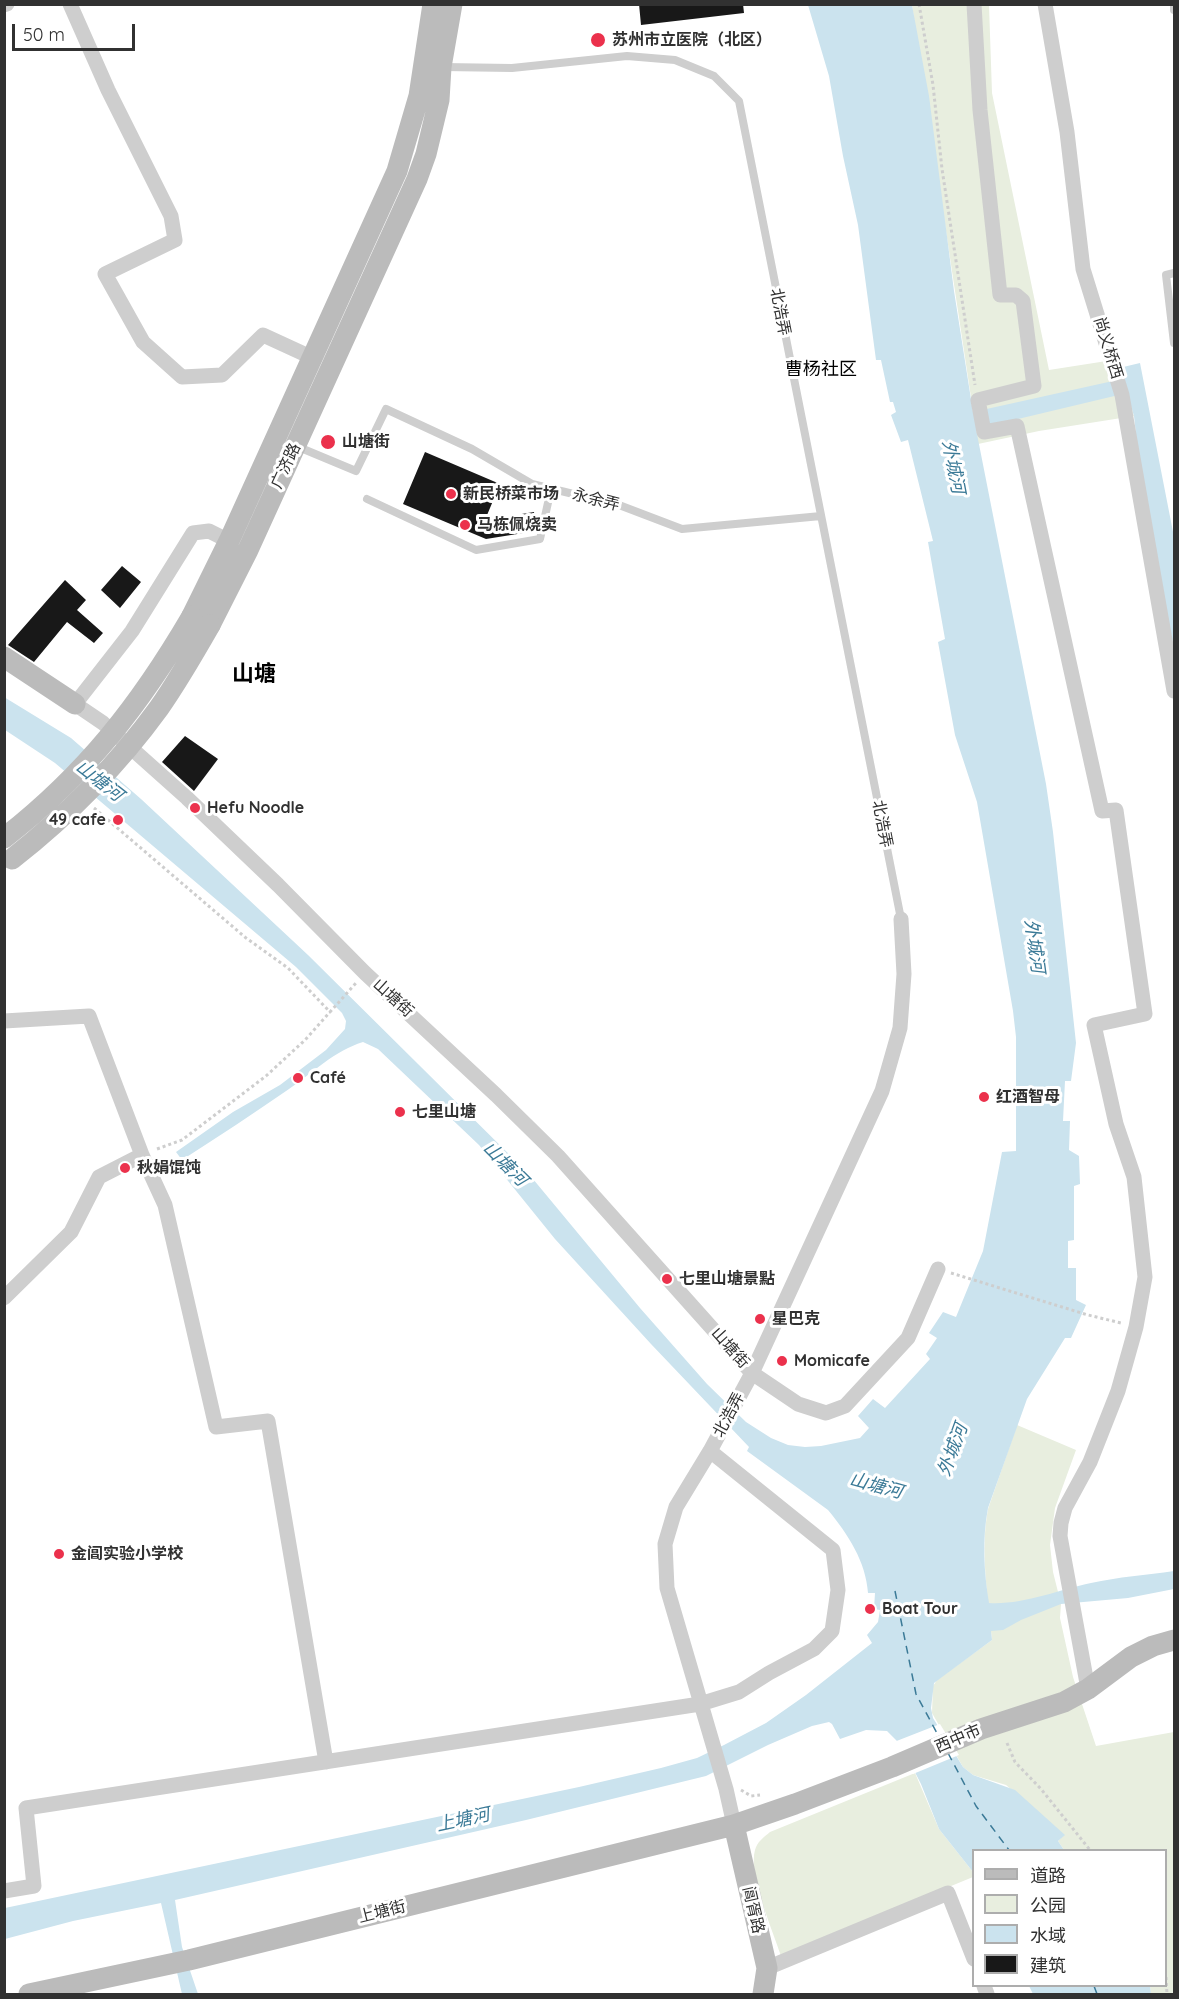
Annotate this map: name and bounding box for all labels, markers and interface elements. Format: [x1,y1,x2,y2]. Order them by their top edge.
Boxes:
scale bar [15,12,138,50]
text: 50 m [23,23,65,46]
place label: 苏州市立医院（北区） [612,30,772,50]
marker: 苏州市立医院（北区） [589,31,607,49]
street label: 北浩弄 [766,287,794,337]
street label: 尚义桥西 [1089,315,1127,381]
district label: 曹杨社区 [785,359,857,381]
place label: 山塘街 [342,432,390,452]
marker: 山塘街 [319,433,337,451]
water label: 外城河 [937,438,969,496]
street label: 广济路 [267,440,305,492]
place label: 新民桥菜市场 [463,484,559,504]
street label: 永余弄 [570,485,622,515]
marker: 新民桥菜市场 [444,487,458,501]
place label: 马栋佩烧卖 [477,515,557,535]
marker: 马栋佩烧卖 [458,518,472,532]
district label: 山塘 [232,661,276,687]
water label: 山塘河 [71,756,127,806]
place label: Hefu Noodle [207,798,304,818]
street label: 北浩弄 [868,799,896,849]
marker: Hefu Noodle [188,801,202,815]
place label: 49 cafe [49,810,106,830]
marker: 49 cafe [111,813,125,827]
water label: 外城河 [1020,918,1048,974]
street label: 山塘街 [369,975,417,1021]
place label: Café [310,1068,346,1088]
marker: Café [291,1071,305,1085]
place label: 红酒智母 [996,1087,1060,1107]
marker: 红酒智母 [977,1090,991,1104]
place label: 七里山塘 [412,1102,476,1122]
marker: 七里山塘 [393,1105,407,1119]
water label: 山塘河 [478,1137,532,1191]
place label: 秋娟馄饨 [137,1158,201,1178]
marker: 秋娟馄饨 [118,1161,132,1175]
place label: 七里山塘景點 [679,1269,775,1289]
marker: 七里山塘景點 [660,1272,674,1286]
place label: 星巴克 [772,1309,820,1329]
marker: 星巴克 [753,1312,767,1326]
street label: 山塘街 [707,1324,753,1372]
place label: Momicafe [794,1351,870,1371]
marker: Momicafe [775,1354,789,1368]
street label: 北浩弄 [709,1389,749,1441]
water label: 外城河 [934,1421,972,1479]
water label: 山塘河 [847,1469,905,1503]
place label: 金阊实验小学校 [71,1544,183,1564]
marker: 金阊实验小学校 [52,1547,66,1561]
place label: Boat Tour [882,1599,958,1619]
marker: Boat Tour [863,1602,877,1616]
street label: 西中市 [932,1721,984,1757]
water label: 上塘河 [434,1804,492,1836]
legend [972,1849,1167,1987]
text: 道路 [1030,1864,1066,1887]
street label: 阊胥路 [738,1884,768,1936]
text: 公园 [1030,1894,1066,1917]
street label: 上塘街 [356,1897,408,1927]
text: 水域 [1030,1924,1066,1947]
text: 建筑 [1030,1954,1066,1977]

